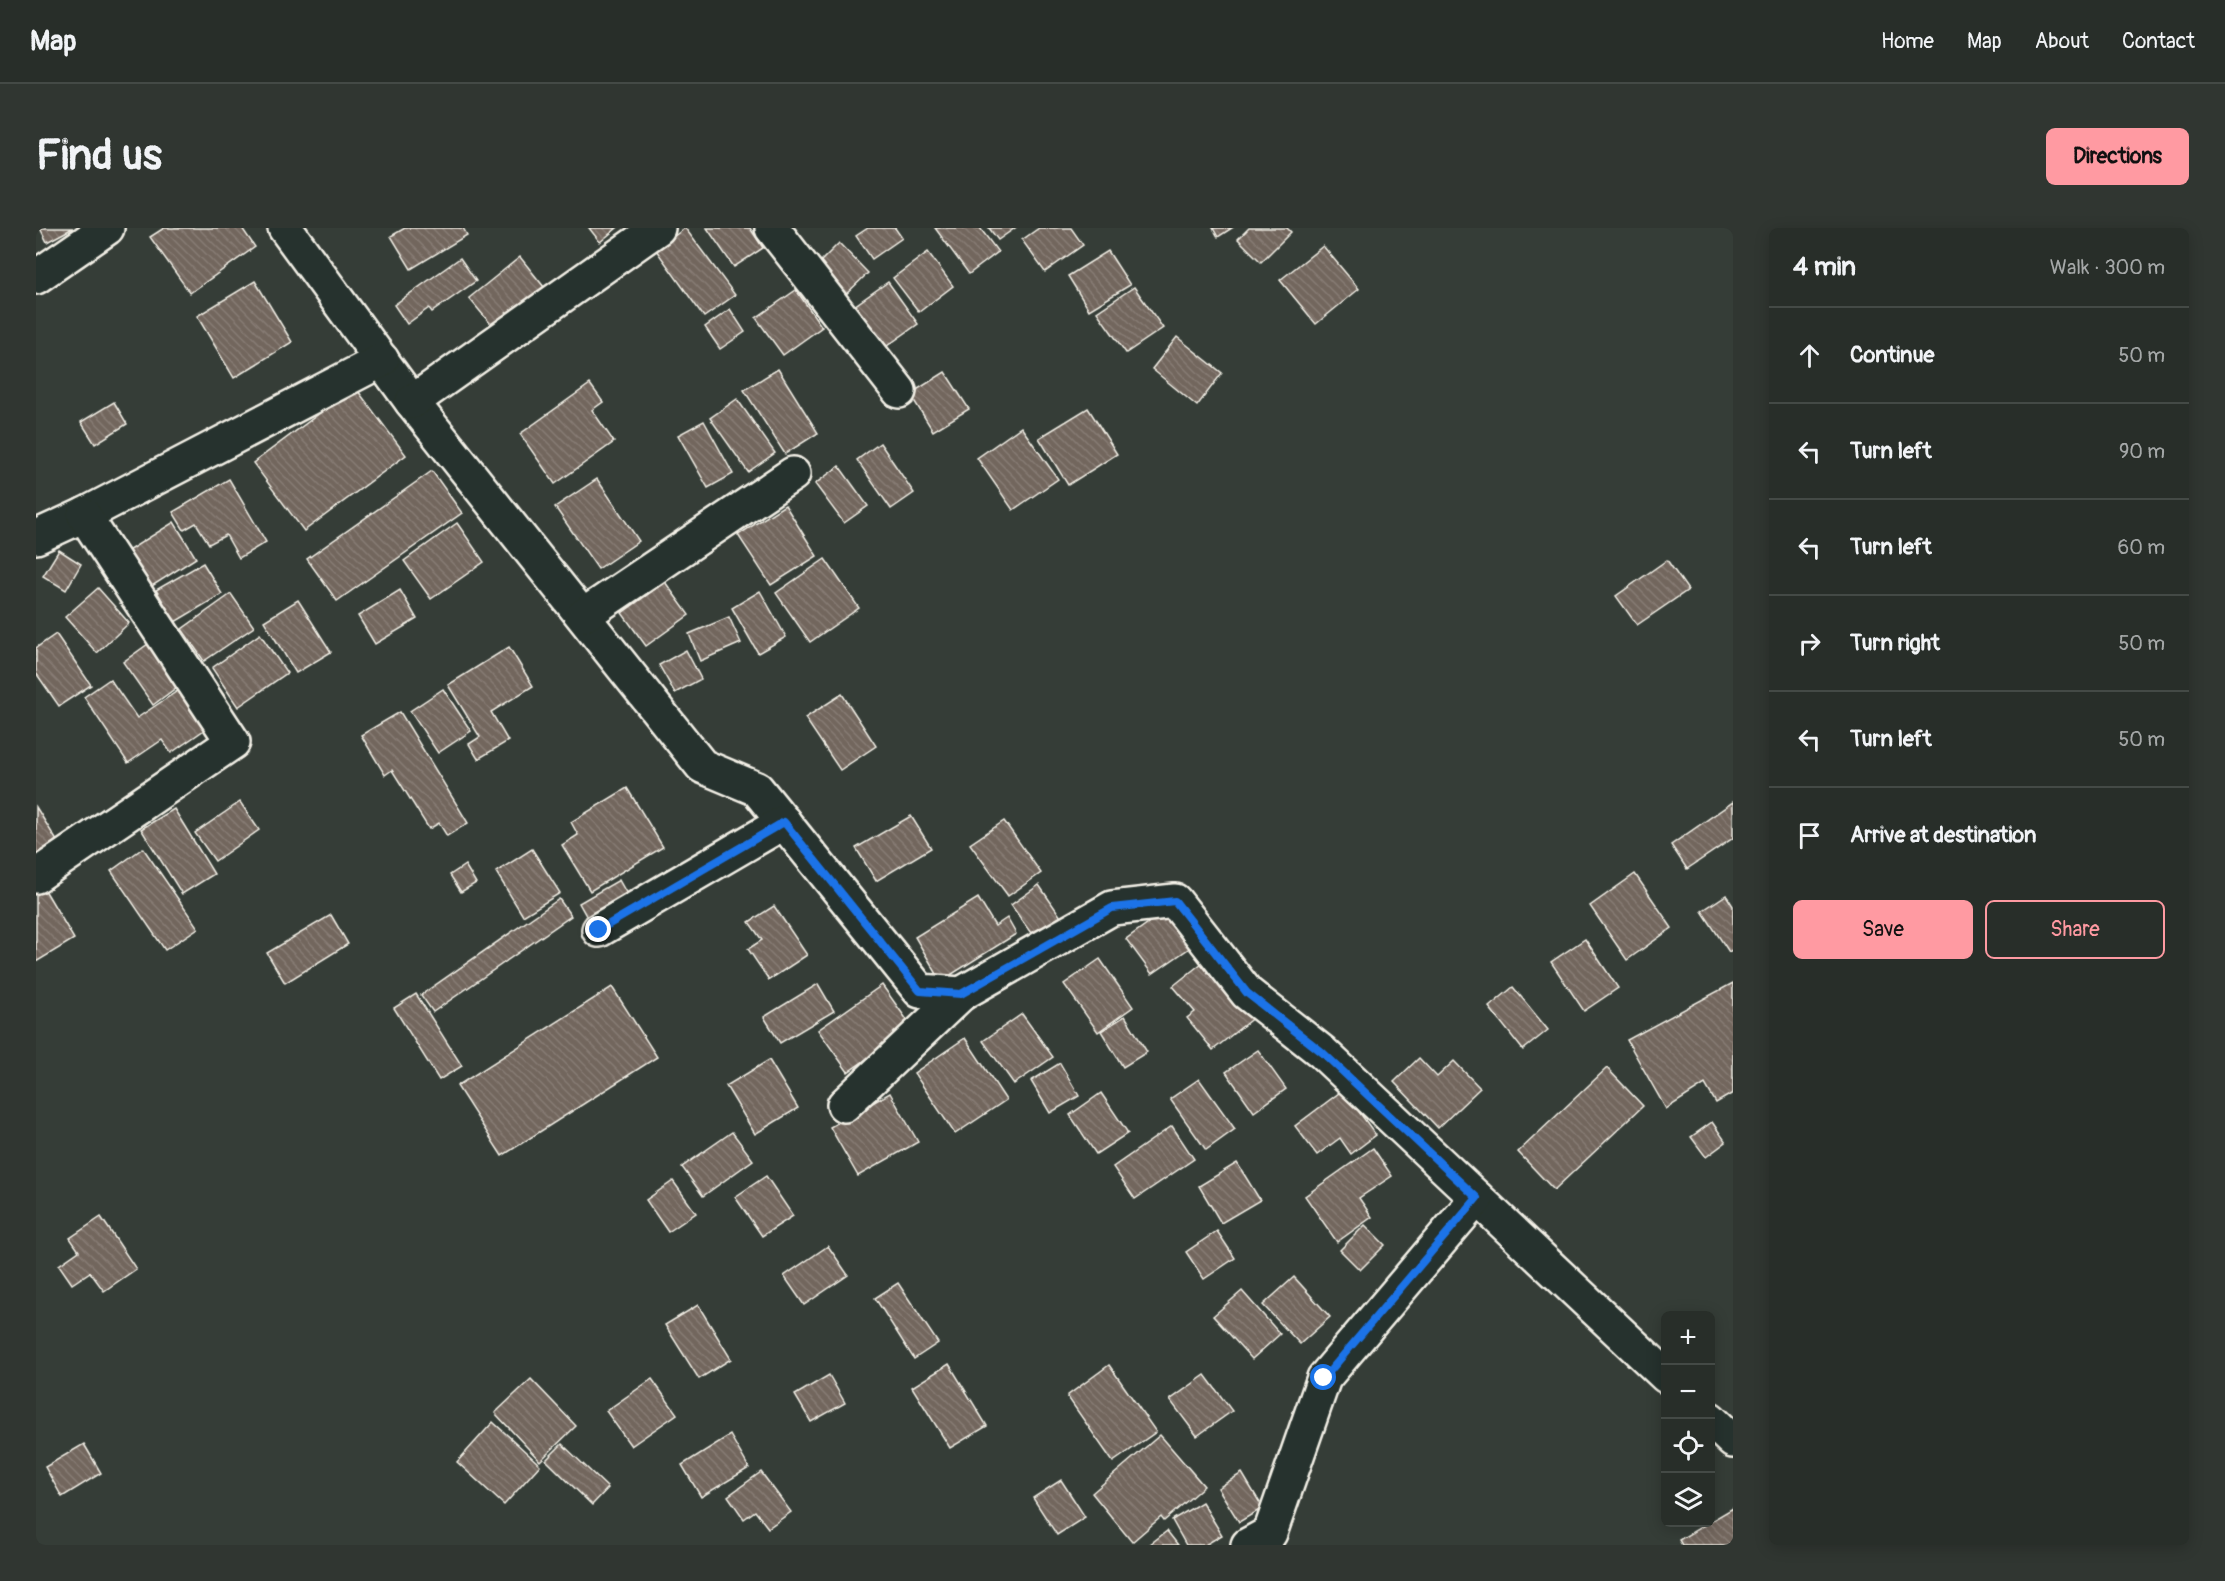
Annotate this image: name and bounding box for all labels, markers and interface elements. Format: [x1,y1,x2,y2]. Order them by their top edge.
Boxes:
text: Map [30,24,76,59]
text: Home [1881,28,1934,55]
text: Map [1967,28,2002,55]
text: About [2035,28,2089,55]
text: Contact [2122,28,2195,55]
button: Directions [2046,128,2189,185]
text: Find us [36,130,162,182]
text: 4 min [1793,251,1856,283]
text: Walk · 300 m [2050,255,2165,280]
icon: ahead [1793,339,1826,372]
text: Continue [1850,341,1934,369]
text: 50 m [2118,343,2165,368]
icon: left [1793,435,1826,468]
text: Turn left [1850,437,1932,465]
text: 90 m [2119,439,2165,464]
icon: left [1793,531,1826,564]
text: Turn left [1850,533,1932,561]
text: 60 m [2118,535,2165,560]
icon: right [1793,627,1826,660]
text: Turn right [1850,629,1940,657]
text: 50 m [2118,631,2165,656]
icon: left [1793,723,1826,756]
text: Turn left [1850,725,1932,753]
text: 50 m [2118,727,2165,752]
icon: arrive [1793,819,1826,852]
text: Arrive at destination [1850,821,2036,849]
button: Save [1793,900,1973,959]
button: Share [1985,900,2165,959]
route end [585,916,611,942]
map controls [1661,1311,1715,1527]
button: + [1661,1311,1715,1365]
route start [1310,1364,1336,1390]
button: − [1661,1365,1715,1419]
button: locate [1661,1419,1715,1473]
button: layers [1661,1473,1715,1527]

